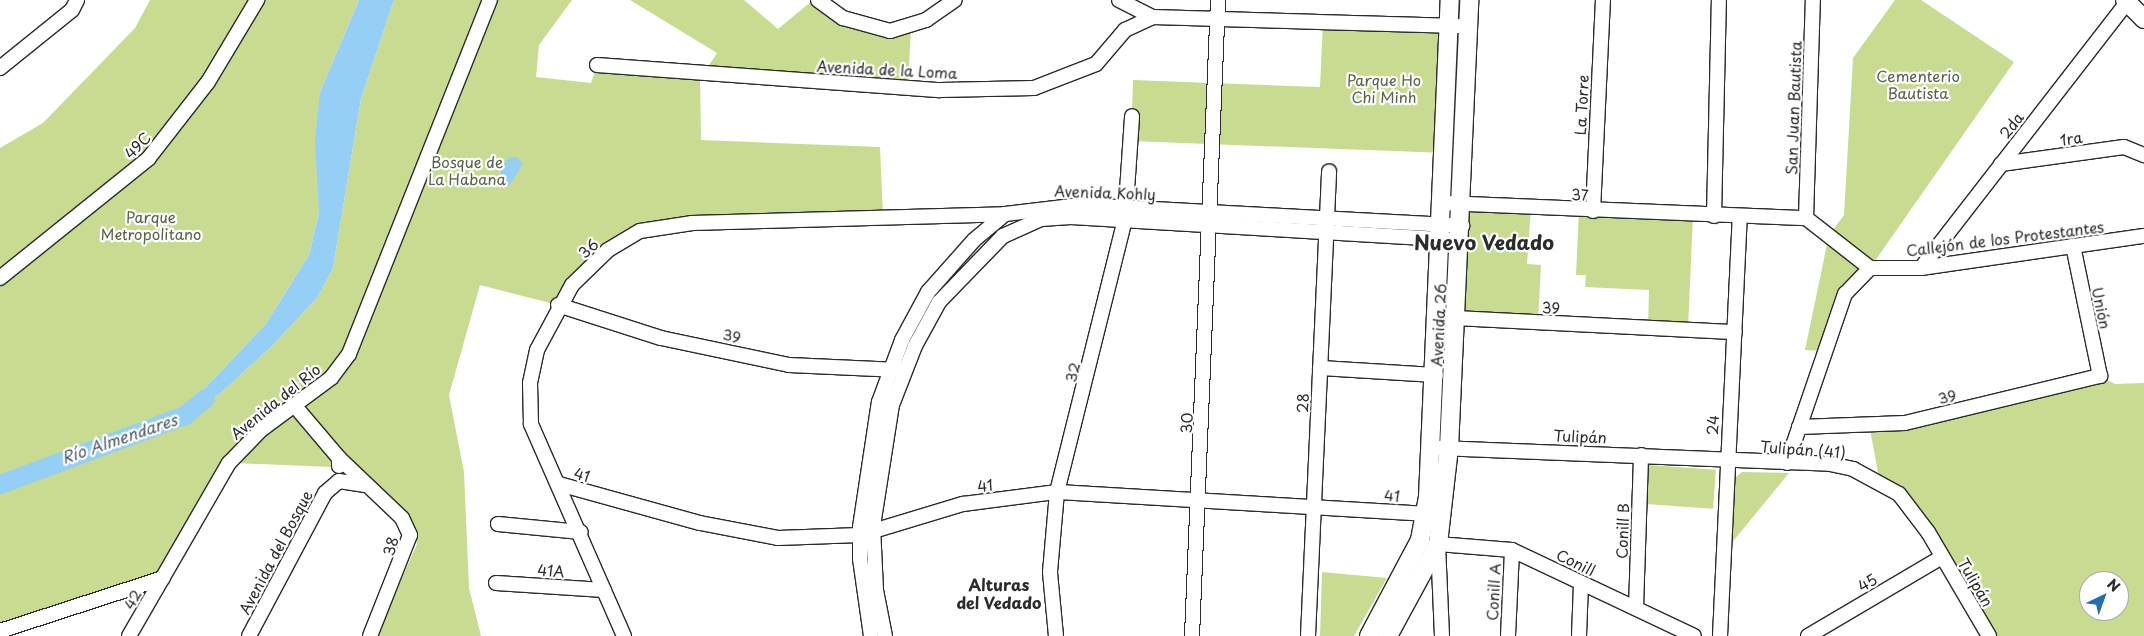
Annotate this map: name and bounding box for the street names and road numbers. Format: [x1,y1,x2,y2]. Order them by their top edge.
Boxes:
street label: San Juan Bautista [1782,41,1804,175]
street label: Avenida de la Loma [816,56,958,82]
street label: La Torre [1570,74,1592,136]
street label: 2da [1995,108,2027,142]
street label: 49C [120,128,154,162]
street label: 1ra [2059,128,2083,148]
street label: Avenida Kohly [1054,181,1156,203]
street label: 37 [1571,185,1589,203]
street label: Callejón de los Protestantes [1906,217,2104,259]
street label: 36 [574,235,602,261]
street label: Avenida 26 [1427,283,1449,367]
street label: Unión [2089,285,2115,331]
street label: 39 [1541,298,1561,316]
street label: 39 [721,324,743,346]
street label: Avenida del Río [226,359,324,443]
street label: 32 [1061,360,1083,384]
street label: 39 [1936,385,1958,407]
street label: 28 [1293,393,1311,413]
street label: 30 [1176,412,1196,434]
street label: 24 [1702,414,1722,436]
street label: Tulipán [1553,426,1607,446]
street label: Tulipán (41) [1760,437,1846,461]
street label: 41 [572,463,592,485]
street label: 41 [976,475,994,495]
street label: 41 [1383,485,1401,505]
street label: Avenida del Bosque [235,487,315,617]
street label: Conill B [1612,503,1632,559]
street label: 38 [379,534,401,558]
street label: Conill [1554,545,1598,579]
street label: Tulipán [1955,555,1997,609]
street label: 41A [537,560,565,580]
street label: Conill A [1483,563,1503,621]
street label: 45 [1854,569,1880,595]
street label: 42 [119,586,145,612]

